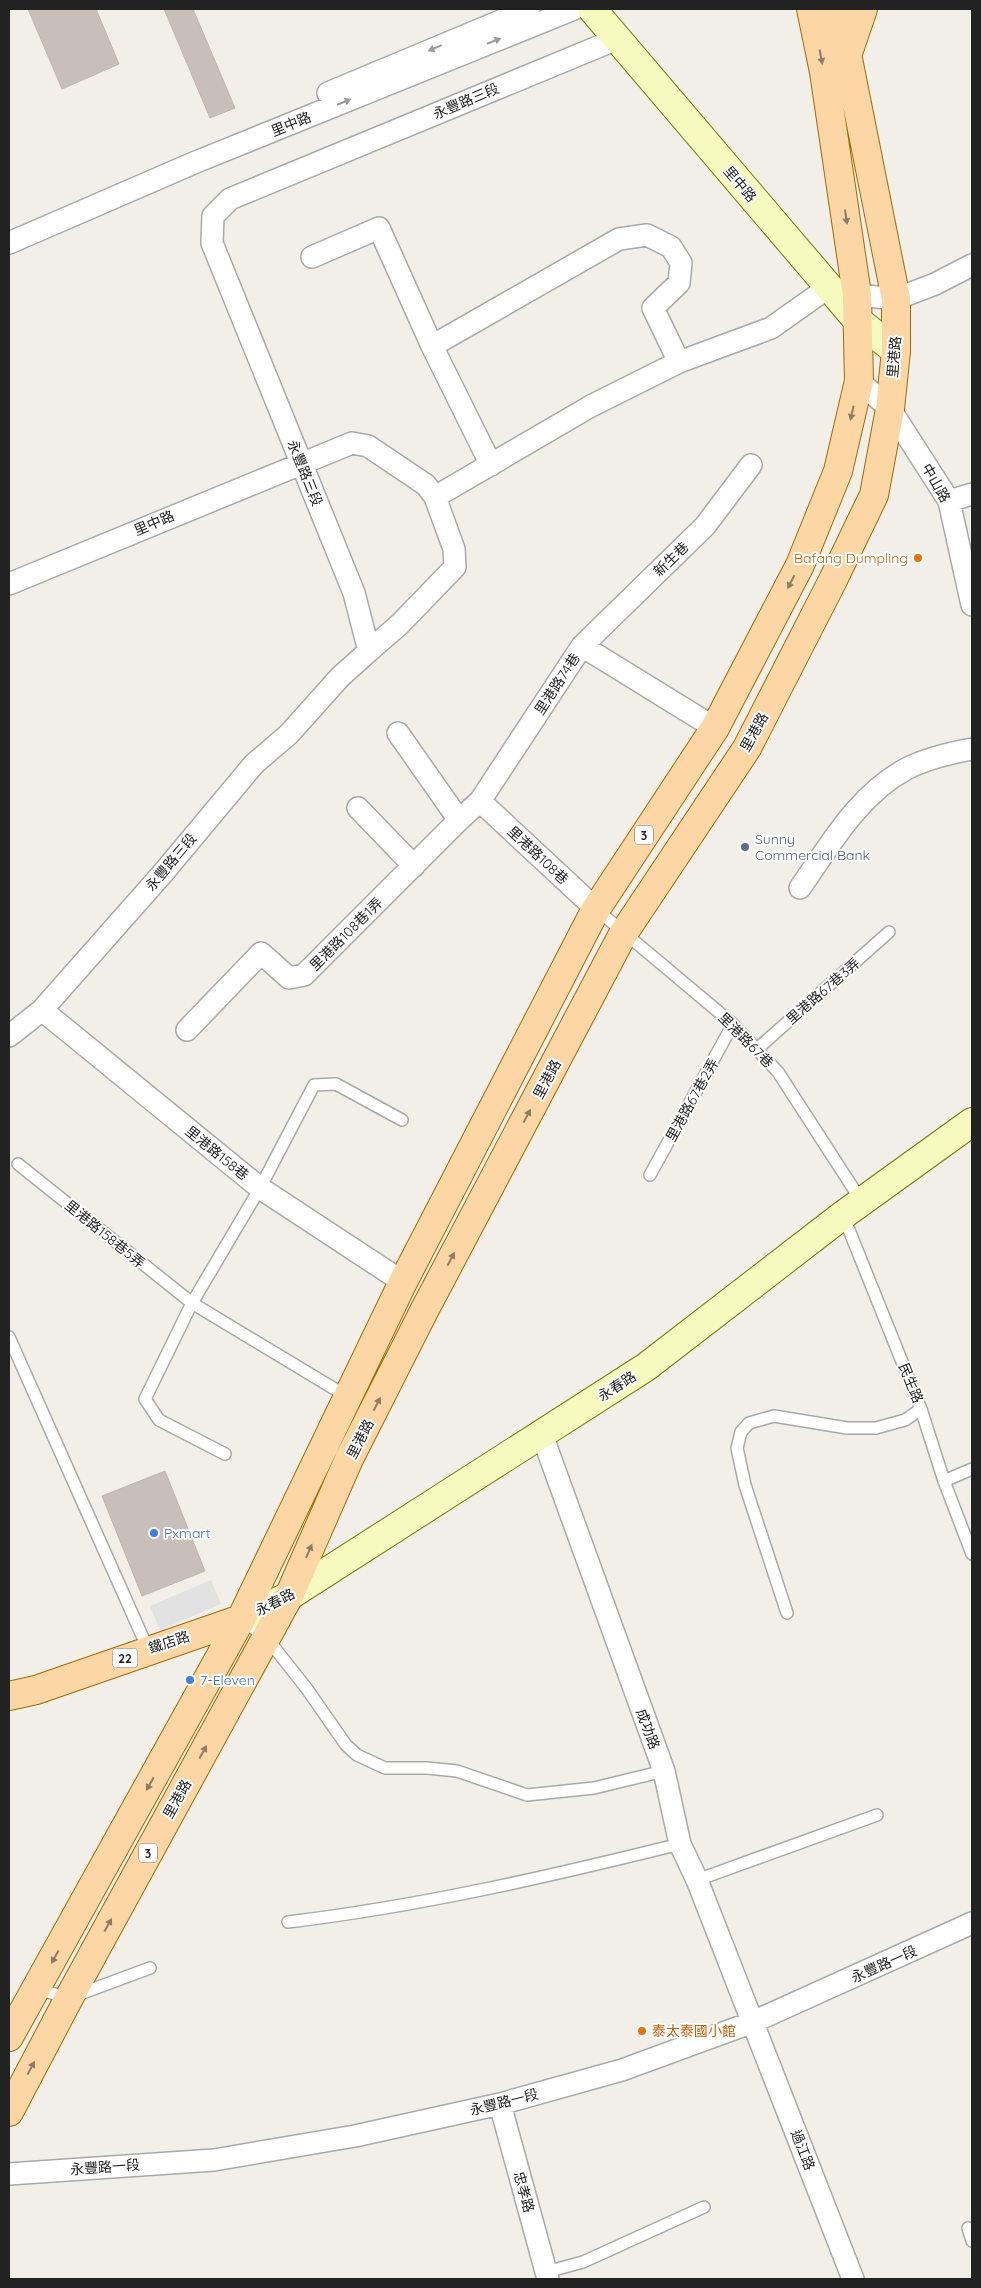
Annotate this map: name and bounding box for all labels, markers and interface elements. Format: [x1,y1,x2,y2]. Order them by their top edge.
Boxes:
one-way arrow [487,37,502,44]
one-way arrow [428,44,442,52]
one-way arrow [817,49,825,64]
street label: 永豐路三段 [430,79,502,123]
one-way arrow [337,98,352,106]
street label: 里中路 [268,108,314,140]
street label: 里中路 [720,162,760,206]
one-way arrow [842,210,850,226]
street label: 里港路 [883,335,905,379]
one-way arrow [847,405,855,421]
street label: 永豐路三段 [284,437,326,509]
street label: 中山路 [918,460,954,506]
street label: 里中路 [131,507,177,539]
street label: 新生巷 [650,538,692,580]
place label: Bafang Dumpling [794,549,908,567]
marker: Bafang Dumpling [912,552,924,564]
one-way arrow [787,574,795,589]
street label: 里港路74巷 [530,650,584,718]
street label: 里港路 [736,709,772,755]
street label: 里港路108巷 [504,822,572,888]
road number: 3 [635,826,653,844]
street label: 永豐路三段 [142,829,200,895]
place label: Sunny Commercial Bank [755,830,870,864]
marker: Sunny Commercial Bank [739,841,751,853]
street label: 里港路108巷1弄 [306,894,386,974]
street label: 里港路67巷3弄 [782,954,864,1028]
street label: 里港路67巷 [715,1009,777,1071]
street label: 里港路67巷2弄 [662,1055,722,1145]
street label: 里港路 [529,1056,565,1102]
one-way arrow [523,1108,531,1123]
street label: 里港路158巷 [182,1122,252,1184]
street label: 里港路158巷5弄 [61,1196,149,1272]
one-way arrow [447,1252,455,1266]
street label: 民生路 [895,1360,927,1406]
street label: 永春路 [594,1367,640,1405]
one-way arrow [373,1397,381,1411]
street label: 里港路 [342,1416,378,1462]
place label: Pxmart [164,1524,211,1542]
marker: Pxmart [148,1527,160,1539]
one-way arrow [305,1544,313,1558]
street label: 永春路 [252,1584,298,1620]
street label: 鐵店路 [146,1627,192,1657]
road number: 22 [112,1649,138,1668]
place label: 7-Eleven [200,1671,255,1689]
marker: 7-Eleven [184,1674,196,1686]
street label: 成功路 [632,1706,664,1752]
one-way arrow [199,1745,207,1759]
street label: 里港路 [159,1776,195,1822]
one-way arrow [145,1778,154,1791]
road number: 3 [139,1844,157,1862]
one-way arrow [104,1918,112,1933]
street label: 永豐路一段 [848,1942,920,1986]
one-way arrow [50,1951,59,1964]
place label: 泰太泰國小館 [652,2022,736,2040]
marker: 泰太泰國小館 [636,2025,648,2037]
one-way arrow [27,2061,35,2076]
street label: 永豐路一段 [468,2085,540,2119]
street label: 過江路 [787,2127,819,2173]
street label: 永豐路一段 [69,2156,141,2178]
street label: 忠孝路 [510,2169,538,2215]

